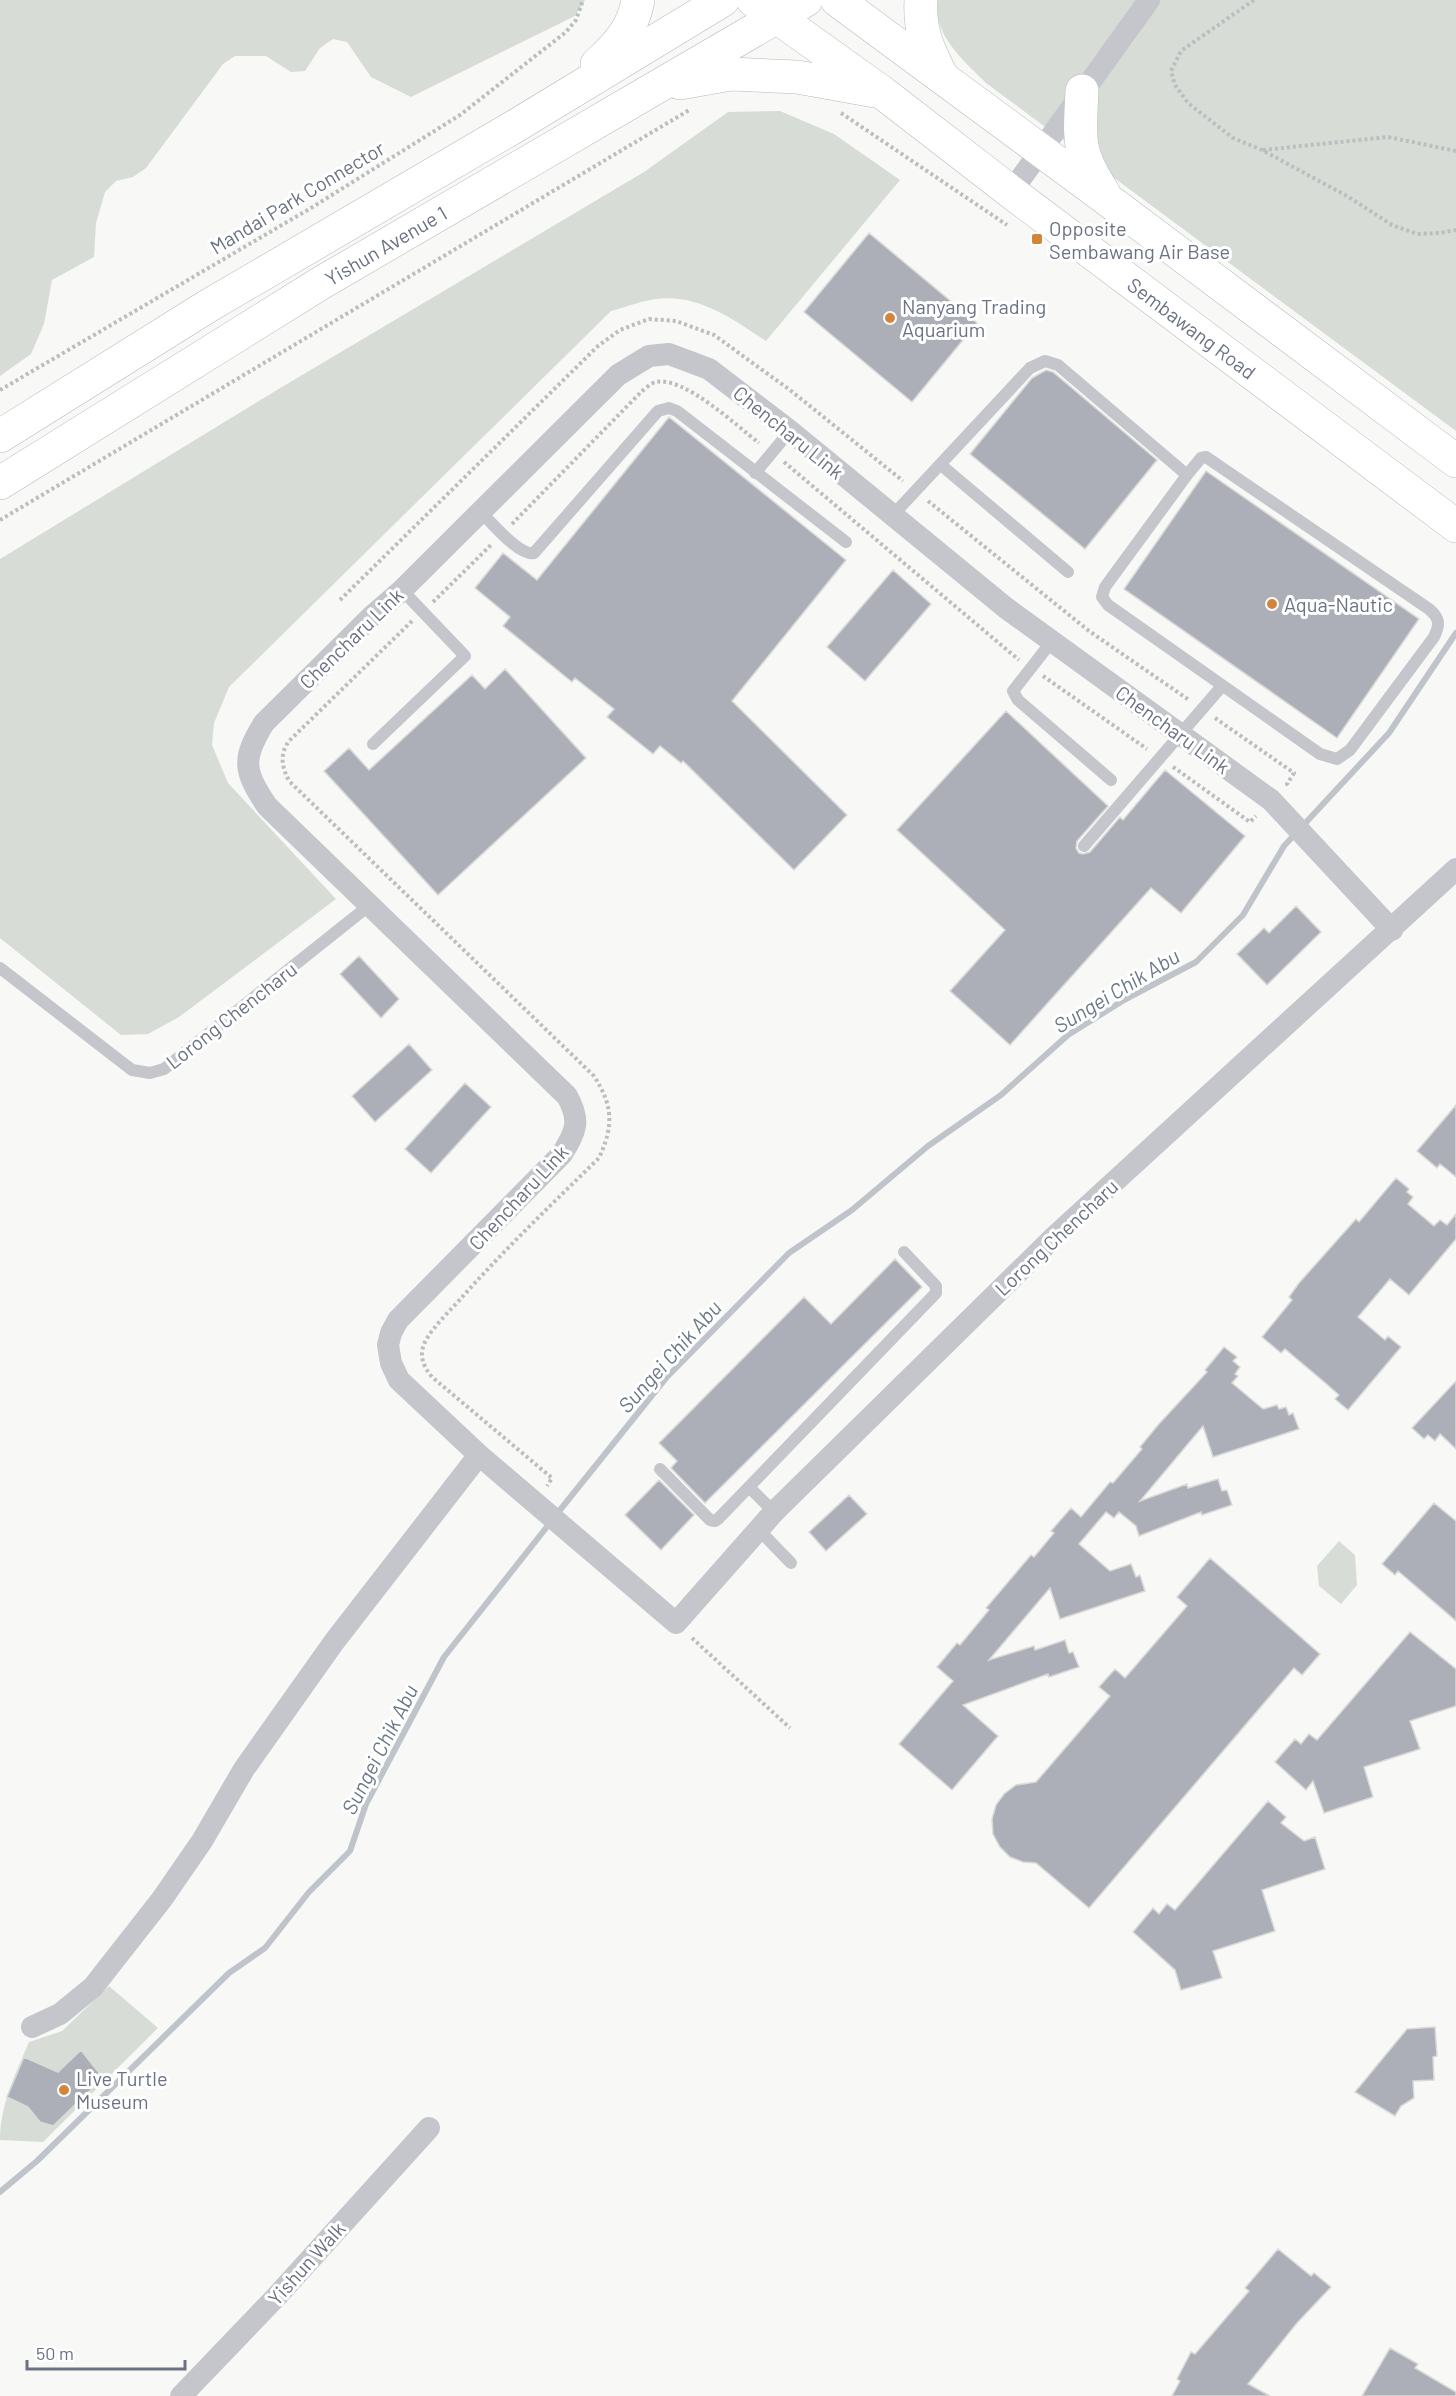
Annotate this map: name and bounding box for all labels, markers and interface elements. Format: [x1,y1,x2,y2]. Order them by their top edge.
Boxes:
street label: Mandai Park Connector [205,135,389,259]
street label: Yishun Avenue 1 [320,200,451,290]
place label: Opposite Sembawang Air Base [1049,216,1230,263]
marker: Opposite Sembawang Air Base [1030,232,1044,246]
street label: Sembawang Road [1123,272,1261,384]
place label: Nanyang Trading Aquarium [902,294,1046,341]
marker: Nanyang Trading Aquarium [883,311,897,325]
street label: Chencharu Link [729,380,849,484]
street label: Chencharu Link [294,583,408,693]
place label: Aqua-Nautic [1284,592,1393,616]
marker: Aqua-Nautic [1265,597,1279,611]
street label: Chencharu Link [1111,680,1235,778]
water label: Sungei Chik Abu [1049,943,1183,1037]
street label: Lorong Chencharu [161,957,301,1073]
street label: Chencharu Link [463,1140,573,1254]
street label: Lorong Chencharu [990,1174,1122,1300]
water label: Sungei Chik Abu [612,1295,726,1417]
water label: Sungei Chik Abu [336,1680,422,1818]
place label: Live Turtle Museum [76,2066,168,2113]
marker: Live Turtle Museum [57,2083,71,2097]
street label: Yishun Walk [262,2216,350,2310]
scale bar [27,2333,184,2371]
text: 50 m [36,2342,74,2364]

